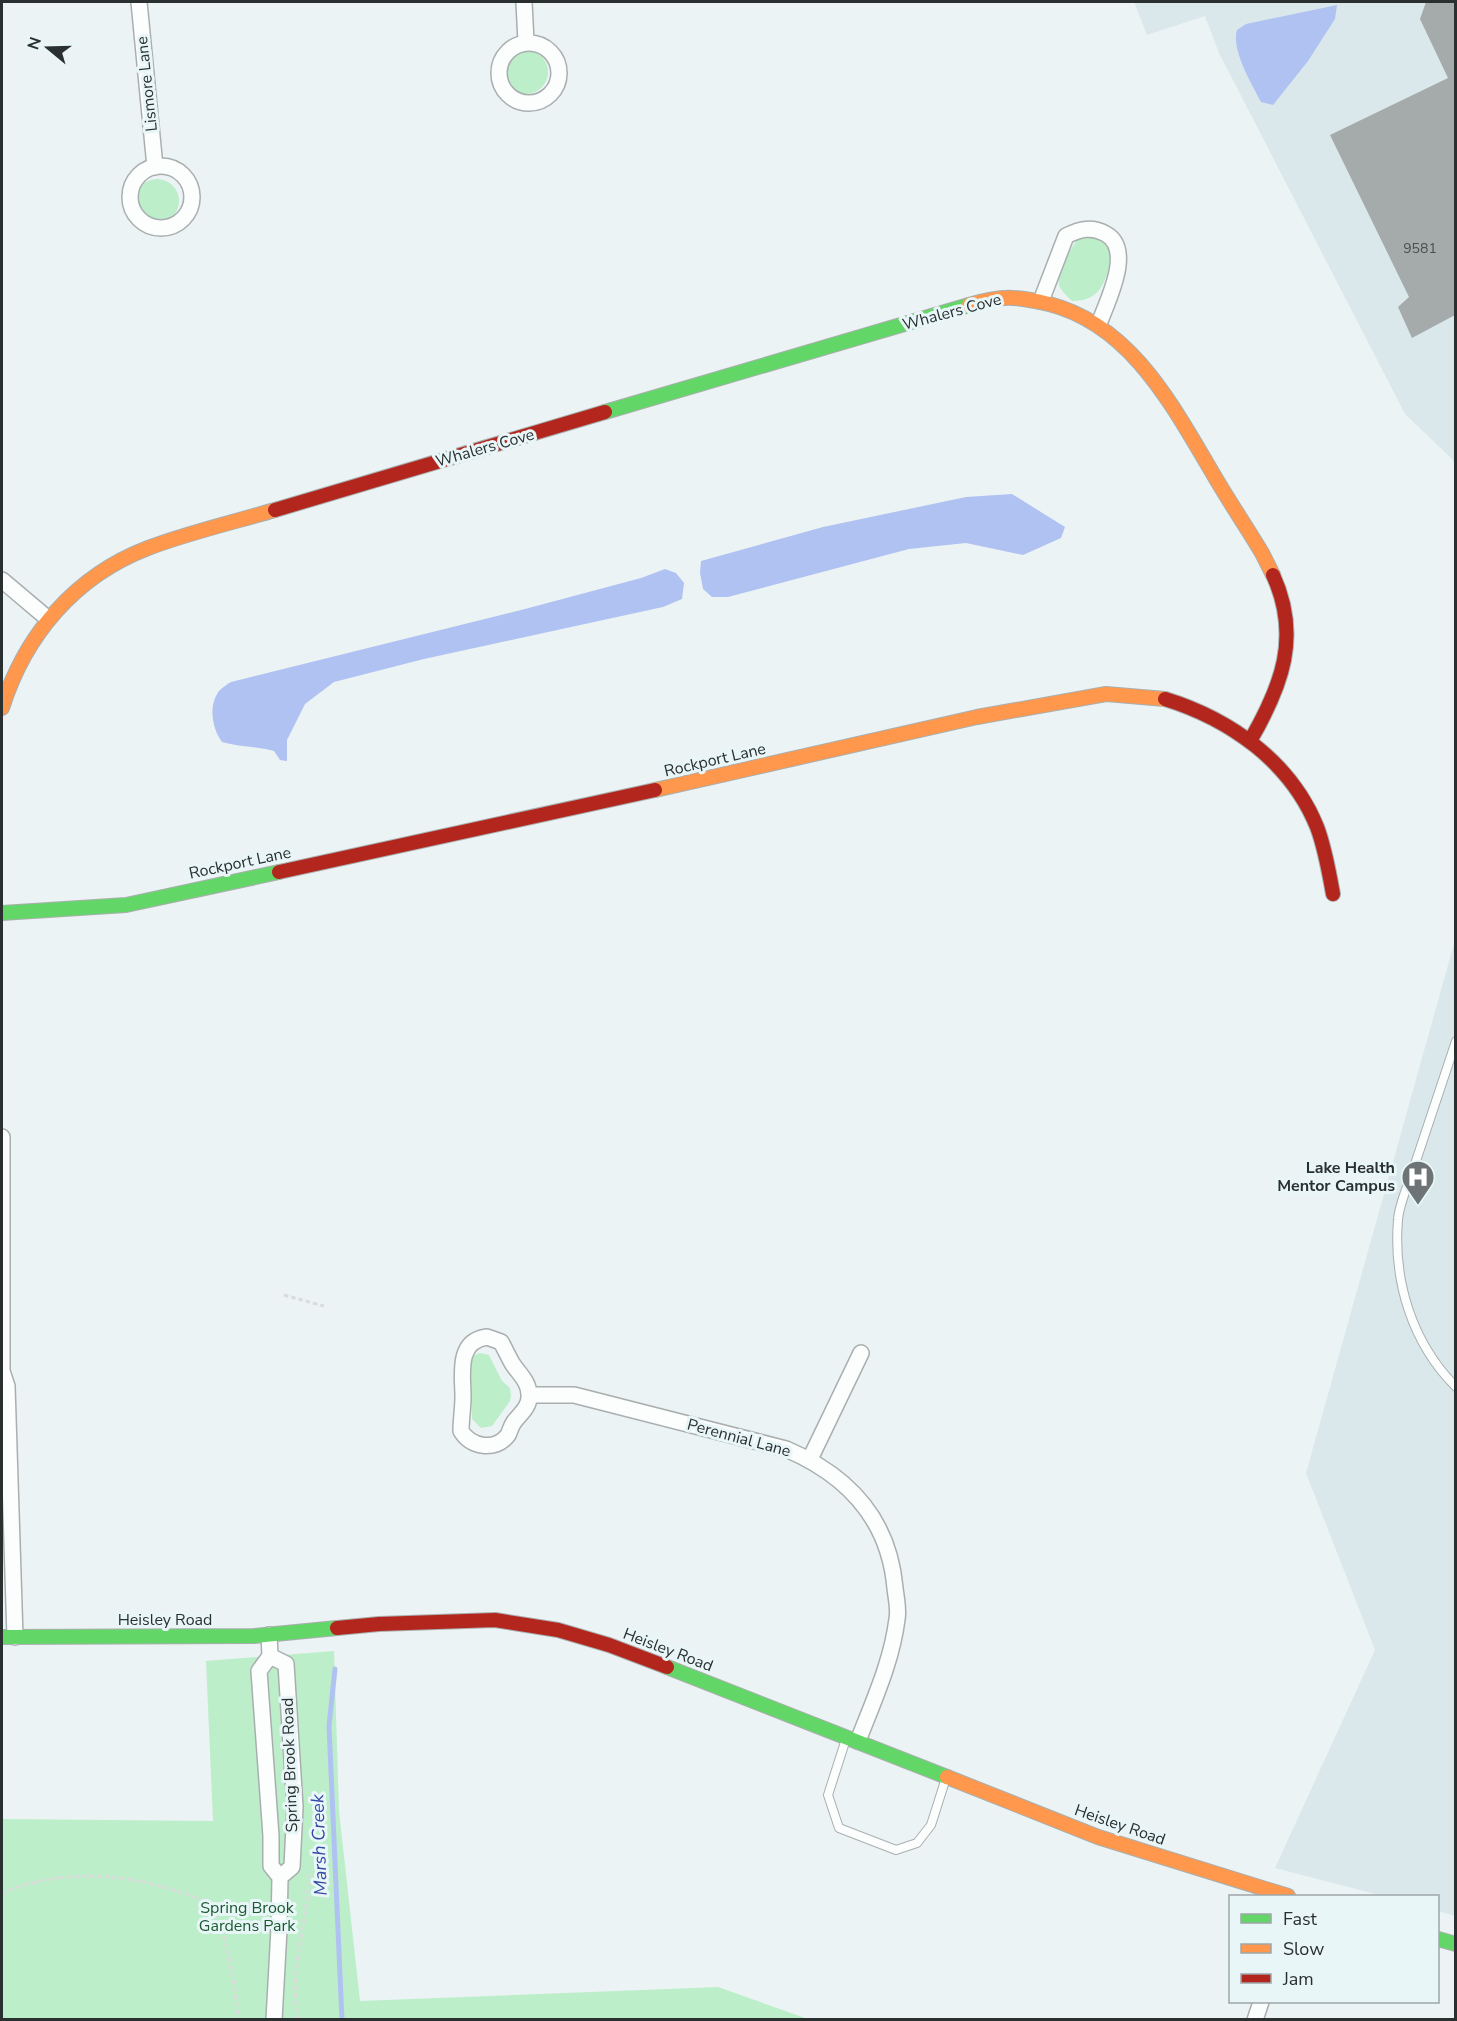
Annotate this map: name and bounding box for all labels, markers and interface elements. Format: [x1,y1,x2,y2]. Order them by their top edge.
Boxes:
north arrow [18,18,78,78]
text: N [22,34,47,53]
street label: Lismore Lane [131,35,163,133]
house number: 9581 [1403,239,1437,258]
street label: Whalers Cove [900,288,1004,336]
street label: Whalers Cove [433,423,537,473]
street label: Rockport Lane [662,738,768,782]
street label: Rockport Lane [187,841,293,885]
place label: Lake Health Mentor Campus [1277,1157,1395,1197]
hospital icon: Lake Health Mentor Campus [1400,1159,1436,1206]
street label: Perennial Lane [685,1414,793,1462]
street label: Heisley Road [118,1609,212,1631]
street label: Heisley Road [620,1623,716,1677]
street label: Spring Brook Road [277,1697,303,1833]
water label: Marsh Creek [305,1793,333,1896]
street label: Heisley Road [1072,1799,1168,1851]
legend [1229,1895,1439,2003]
park label: Spring Brook Gardens Park [199,1897,296,1937]
text: Fast [1283,1907,1318,1931]
text: Slow [1283,1937,1324,1961]
text: Jam [1282,1967,1314,1991]

